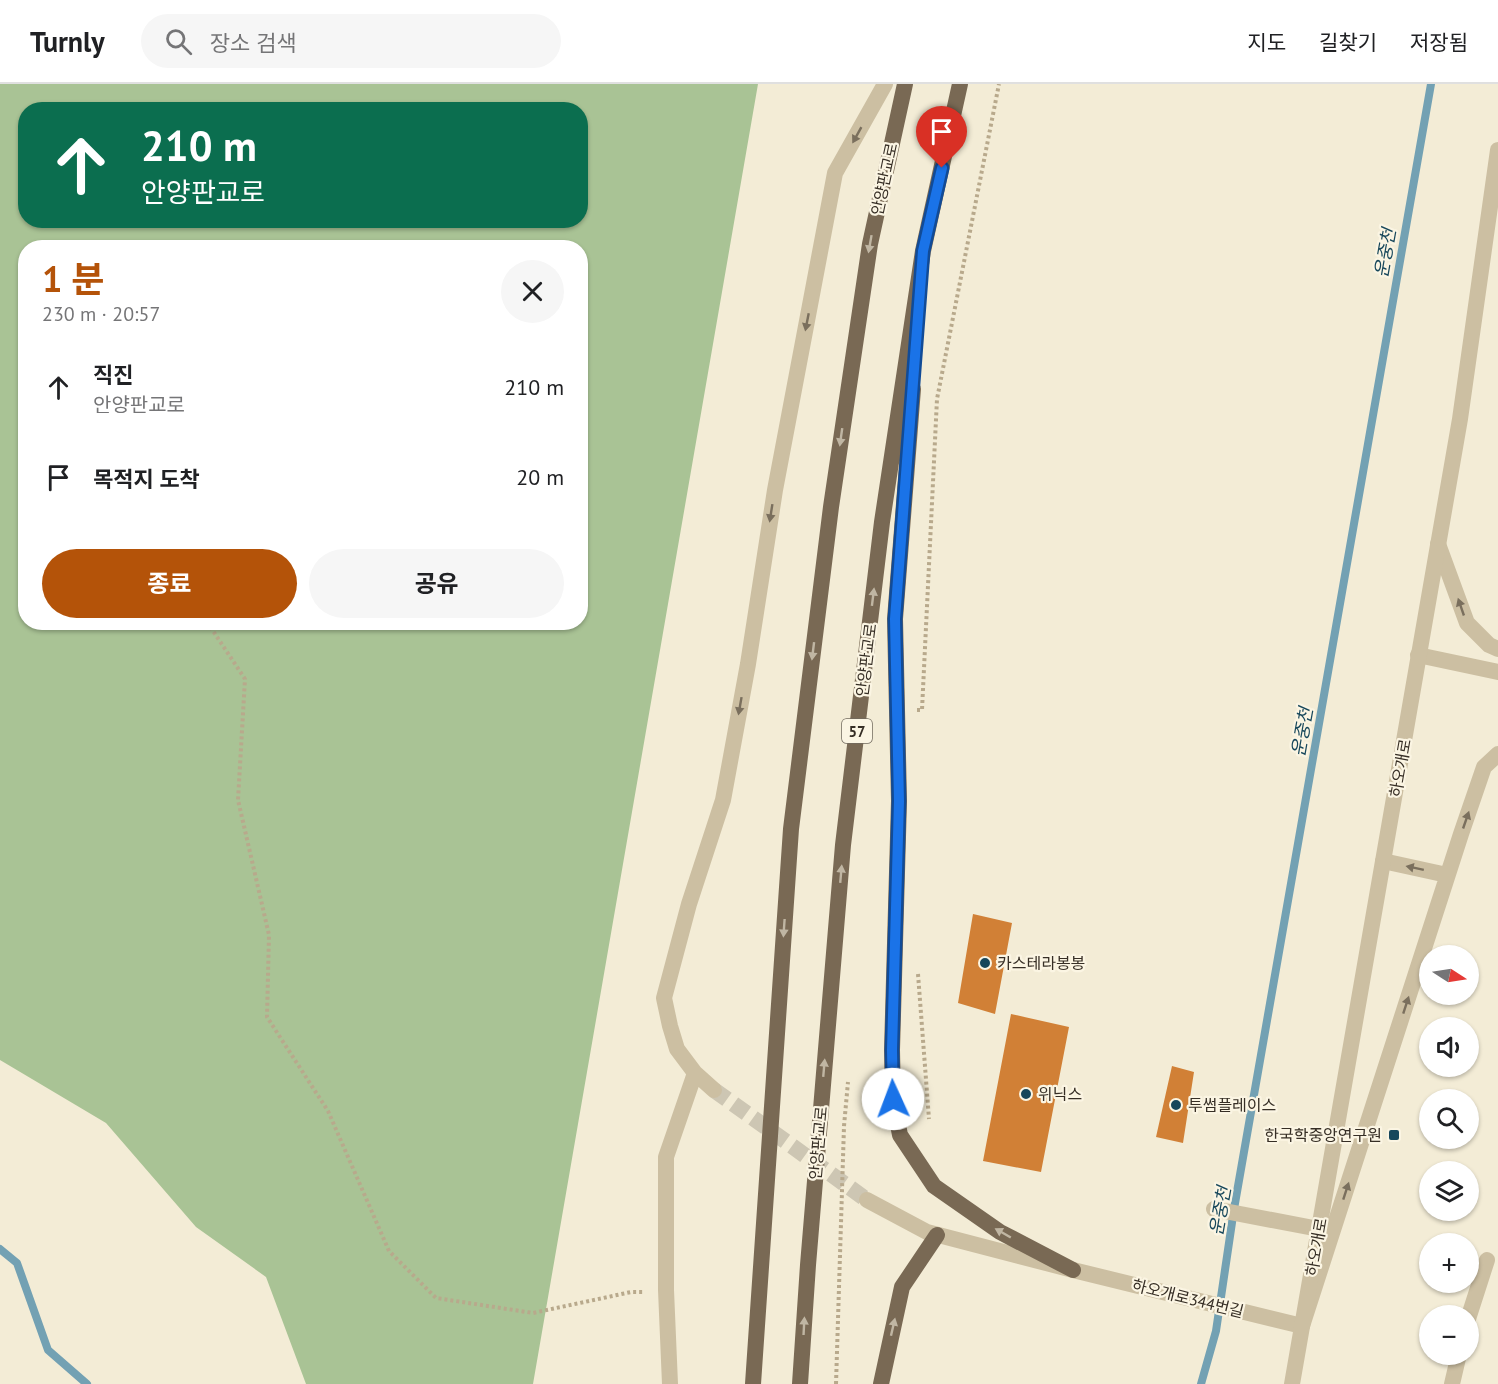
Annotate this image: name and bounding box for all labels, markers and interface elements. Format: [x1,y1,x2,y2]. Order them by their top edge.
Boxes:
search box [141,14,561,68]
text: Turnly [30,23,105,60]
icon: search [162,25,195,58]
text: 장소 검색 [210,29,297,57]
text: 지도 [1247,29,1286,56]
text: 길찾기 [1319,29,1377,56]
text: 저장됨 [1410,29,1468,56]
pin [916,106,967,168]
icon: arrive [925,115,958,148]
text: 210 m [141,118,257,173]
icon: ahead [42,126,120,204]
one-way arrow [851,127,862,143]
street label: 안양판교로 [867,141,901,217]
text: 안양판교로 [141,175,265,209]
water label: 운중천 [1369,224,1401,279]
one-way arrow [865,234,874,253]
text: 1 분 [42,255,105,302]
button: close [501,260,564,323]
text: 230 m · 20:57 [42,301,160,327]
one-way arrow [802,312,811,331]
text: 직진 [93,361,133,389]
icon: ahead [42,371,75,404]
text: 210 m [504,373,564,401]
text: 안양판교로 [93,392,185,418]
one-way arrow [837,427,846,446]
icon: arrive [42,461,75,494]
text: 20 m [516,463,564,491]
text: 목적지 도착 [93,465,200,493]
one-way arrow [767,504,776,523]
button: 종료 [42,549,297,618]
button: 공유 [309,549,564,618]
one-way arrow [869,587,878,606]
one-way arrow [1455,598,1465,616]
street label: 안양판교로 [852,622,880,698]
one-way arrow [808,641,818,660]
one-way arrow [735,697,744,716]
water label: 운중천 [1286,703,1318,758]
road number: 57 [842,719,872,743]
street label: 하오개로 [1385,737,1415,799]
one-way arrow [1461,811,1471,829]
one-way arrow [1406,863,1425,872]
one-way arrow [836,865,846,884]
one-way arrow [780,919,789,938]
north arrow [1419,945,1479,1005]
map controls [1419,945,1479,1365]
place label: 카스테라봉봉 [997,953,1085,973]
marker: 카스테라봉봉 [978,956,992,970]
one-way arrow [1402,996,1411,1014]
button: sound [1419,1017,1479,1077]
one-way arrow [819,1059,829,1078]
position arrow [861,1067,925,1131]
place label: 위닉스 [1038,1084,1082,1104]
marker: 위닉스 [1019,1087,1033,1101]
button: search [1419,1089,1479,1149]
place label: 투썸플레이스 [1188,1095,1276,1115]
marker: 투썸플레이스 [1169,1098,1183,1112]
street label: 안양판교로 [805,1105,831,1181]
place label: 한국학중앙연구원 [1264,1125,1382,1145]
marker: 한국학중앙연구원 [1387,1128,1401,1142]
button: layers [1419,1161,1479,1221]
water label: 운중천 [1204,1182,1236,1237]
one-way arrow [1342,1182,1351,1200]
street label: 하오개로 [1301,1216,1331,1278]
one-way arrow [994,1228,1011,1238]
button: + [1419,1233,1479,1293]
street label: 하오개로344번길 [1130,1274,1246,1322]
button: − [1419,1305,1479,1365]
one-way arrow [799,1316,809,1335]
one-way arrow [888,1317,898,1336]

